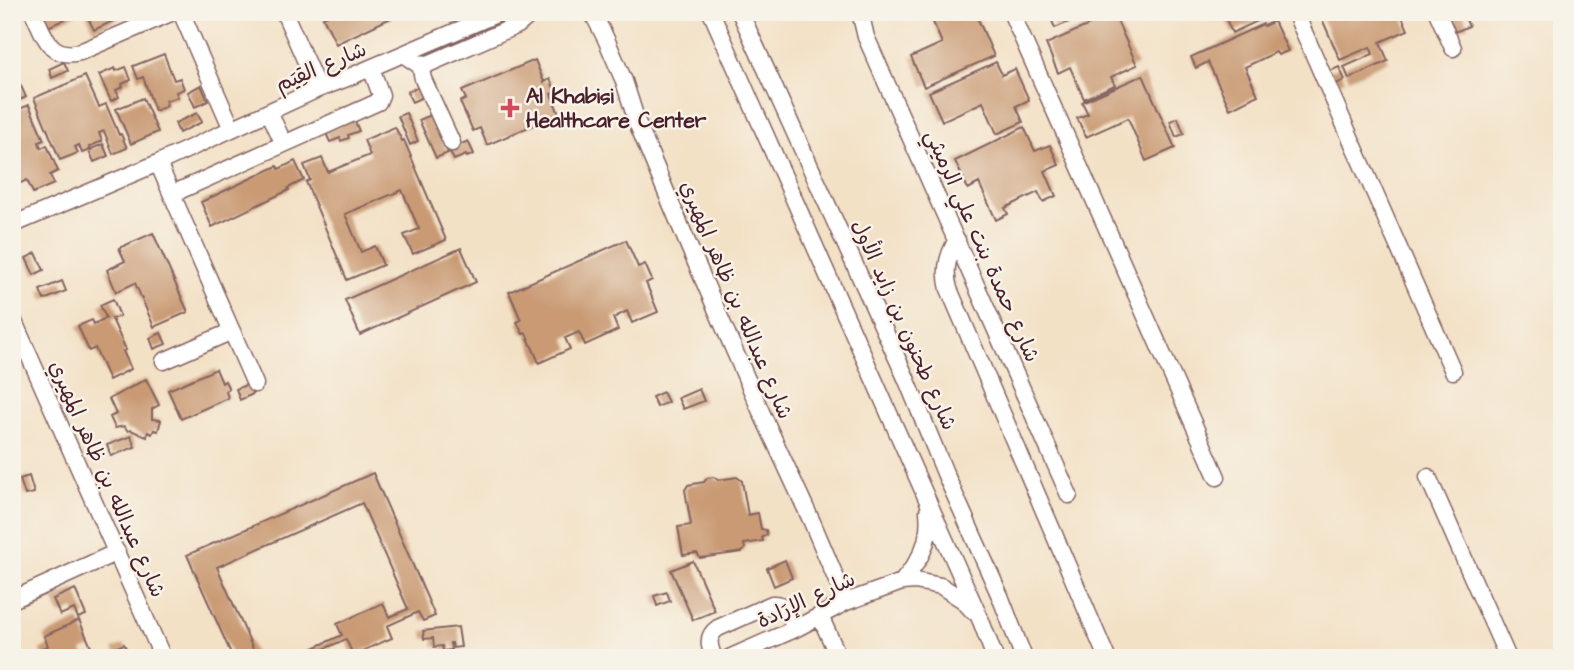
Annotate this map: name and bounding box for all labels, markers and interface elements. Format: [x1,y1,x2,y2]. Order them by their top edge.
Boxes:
street label: شارع القِيَم [271,35,371,100]
place label: Al Khabisi Healthcare Center [526,82,707,135]
marker: Al Khabisi Healthcare Center [500,98,520,118]
street label: شارع حمدة بنت علي الرميثي [914,125,1046,368]
street label: شارع عبدالله بن ظاهر المهيري [673,176,799,424]
street label: شارع طحنون بن زايد الأول [844,215,964,435]
street label: شارع عبدالله بن ظاهر المهيري [42,356,172,602]
street label: شارع الإرَادة [752,565,860,635]

